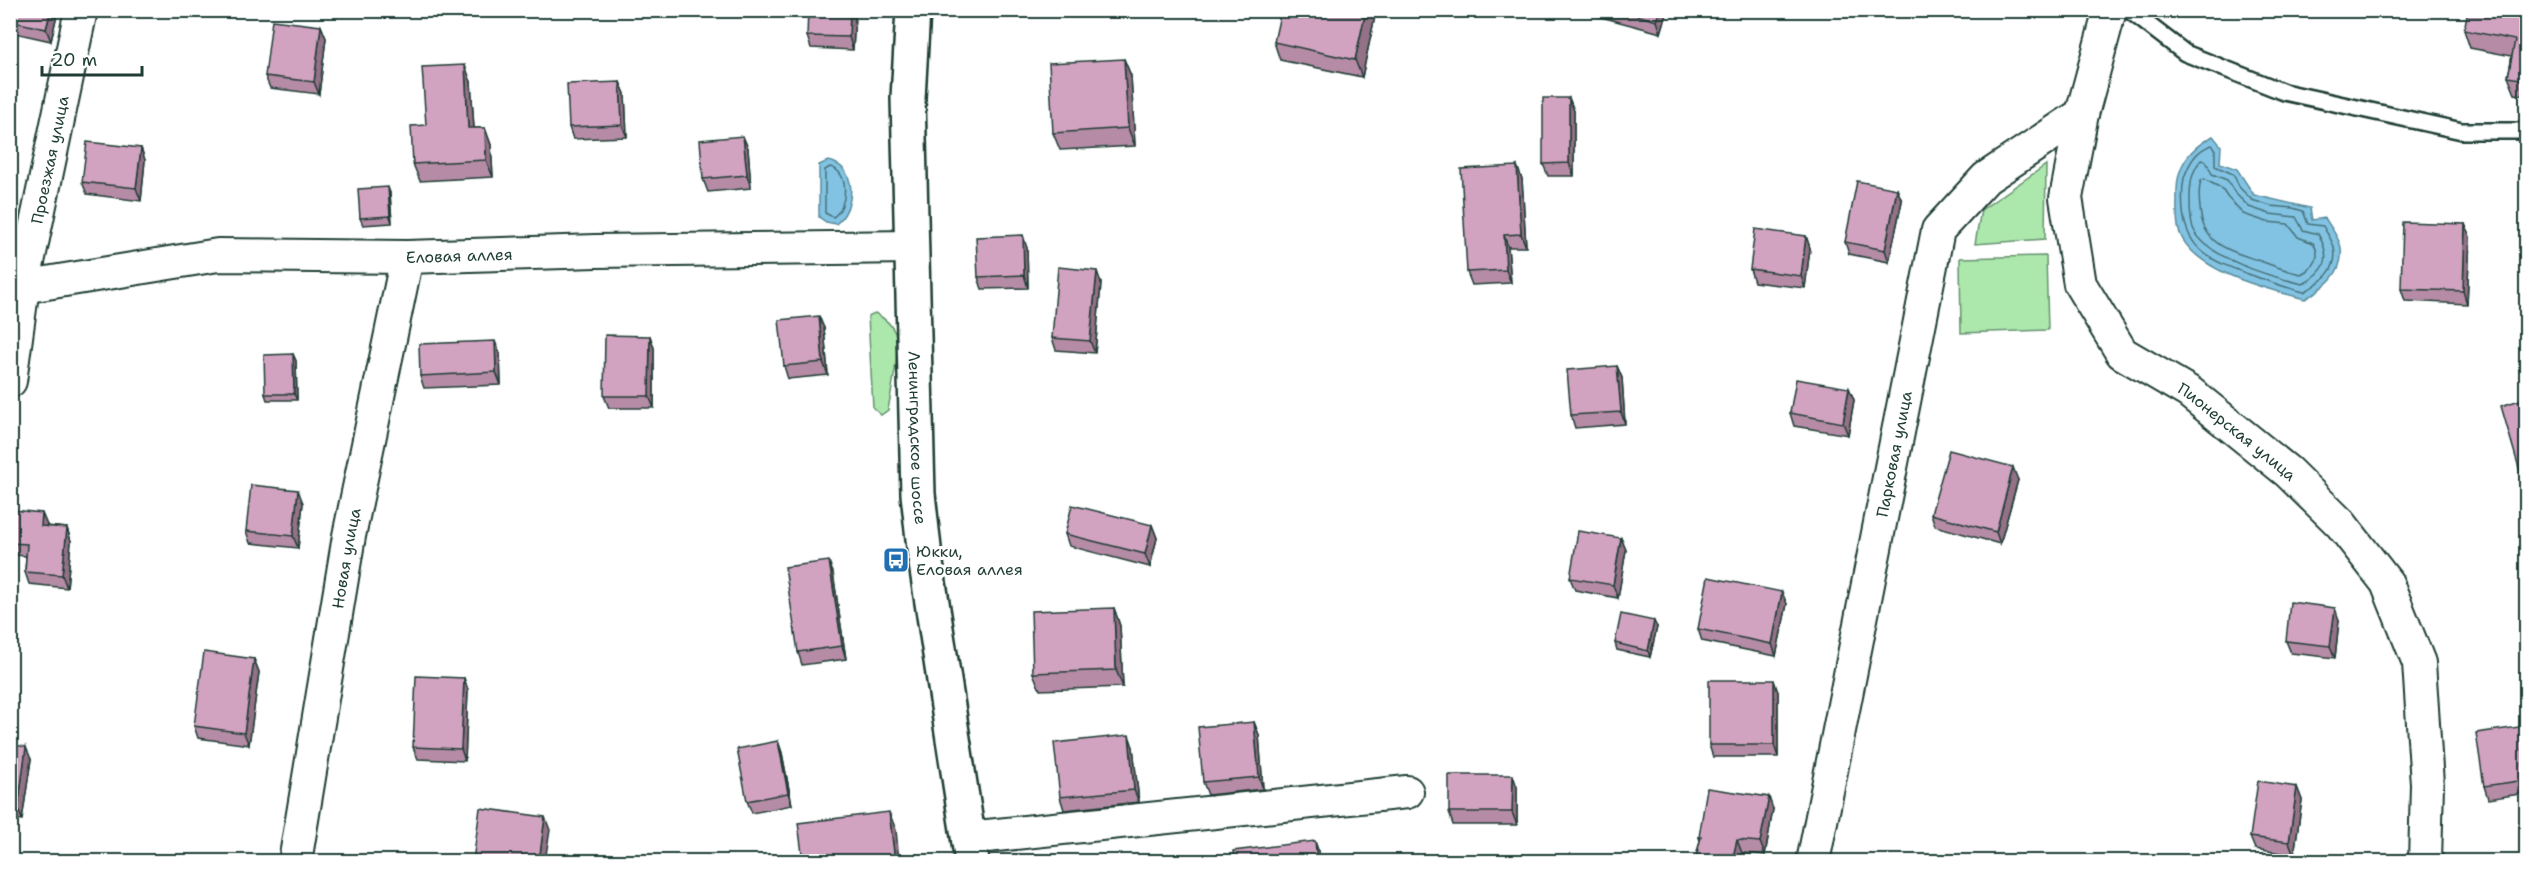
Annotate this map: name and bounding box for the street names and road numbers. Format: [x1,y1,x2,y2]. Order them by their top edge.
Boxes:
street label: Проезжая улица [26,94,74,226]
street label: Еловая аллея [405,244,513,268]
street label: Ленинградское шоссе [903,351,931,525]
street label: Пионерская улица [2174,378,2301,486]
street label: Парковая улица [1871,389,1917,519]
street label: Новая улица [327,506,366,610]

